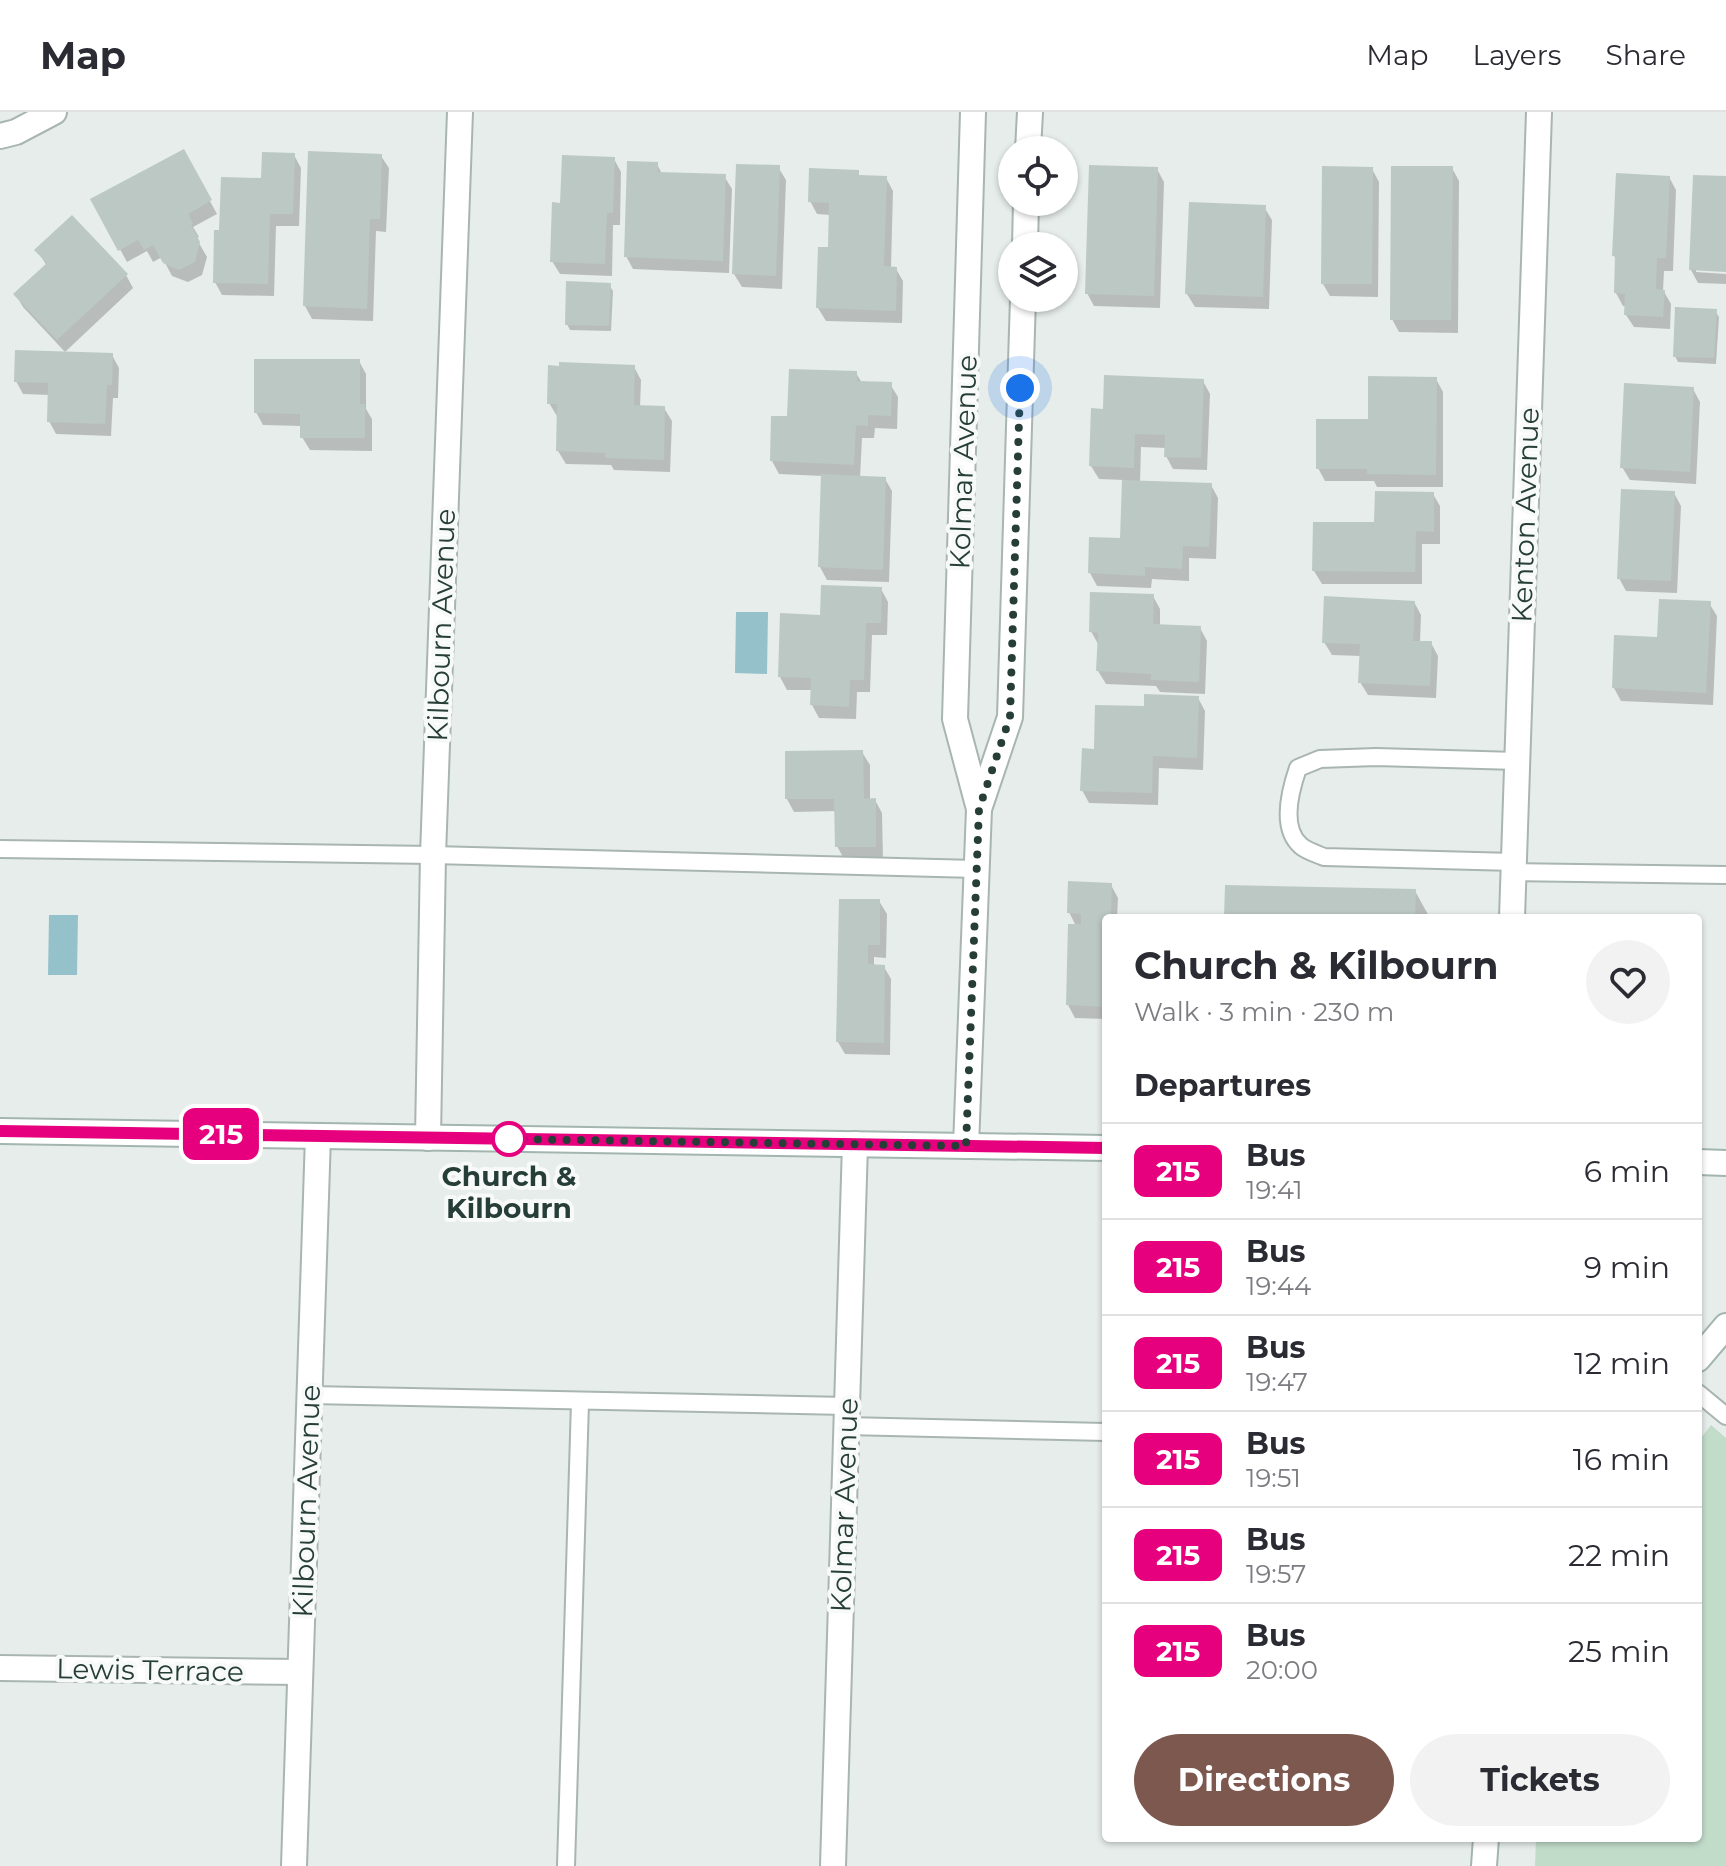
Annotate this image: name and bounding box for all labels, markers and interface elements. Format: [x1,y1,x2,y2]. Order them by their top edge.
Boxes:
text: Map [40,32,126,79]
text: Map [1366,38,1429,72]
text: Layers [1473,38,1562,72]
text: Share [1606,38,1686,72]
map controls [998,136,1078,312]
button: locate [998,136,1078,216]
button: layers [998,232,1078,312]
street label: Kolmar Avenue [942,354,984,570]
your location [1000,368,1040,408]
street label: Kenton Avenue [1504,407,1546,623]
street label: Kilbourn Avenue [420,508,462,742]
button: heart [1586,940,1670,1024]
text: Church & Kilbourn [1134,942,1498,989]
text: Walk · 3 min · 230 m [1134,996,1394,1028]
text: Departures [1134,1067,1311,1104]
line badge: 215 [175,1108,267,1160]
text: 215 [199,1117,243,1151]
marker: Church & Kilbourn [492,1122,526,1156]
text: Bus [1246,1137,1306,1174]
text: 6 min [1584,1153,1670,1190]
text: 215 [1156,1154,1200,1188]
place label: Church & Kilbourn [442,1159,576,1225]
text: 19:41 [1246,1174,1303,1206]
text: Bus [1246,1233,1306,1270]
text: 9 min [1584,1249,1670,1286]
text: 215 [1156,1250,1200,1284]
text: 19:44 [1246,1270,1311,1302]
text: Bus [1246,1329,1306,1366]
text: 12 min [1574,1345,1670,1382]
text: 215 [1156,1346,1200,1380]
text: 19:47 [1246,1366,1308,1398]
street label: Kilbourn Avenue [285,1384,327,1618]
street label: Kolmar Avenue [823,1397,865,1613]
text: Bus [1246,1425,1306,1462]
text: 16 min [1573,1441,1670,1478]
text: 215 [1156,1442,1200,1476]
text: 19:51 [1246,1462,1301,1494]
text: Bus [1246,1521,1306,1558]
text: 22 min [1568,1537,1670,1574]
text: 215 [1156,1538,1200,1572]
text: 19:57 [1246,1558,1306,1590]
text: Bus [1246,1617,1306,1654]
text: 25 min [1568,1633,1670,1670]
text: 215 [1156,1634,1200,1668]
street label: Lewis Terrace [56,1651,244,1689]
text: 20:00 [1246,1654,1318,1686]
button: Directions [1134,1734,1394,1826]
button: Tickets [1410,1734,1670,1826]

